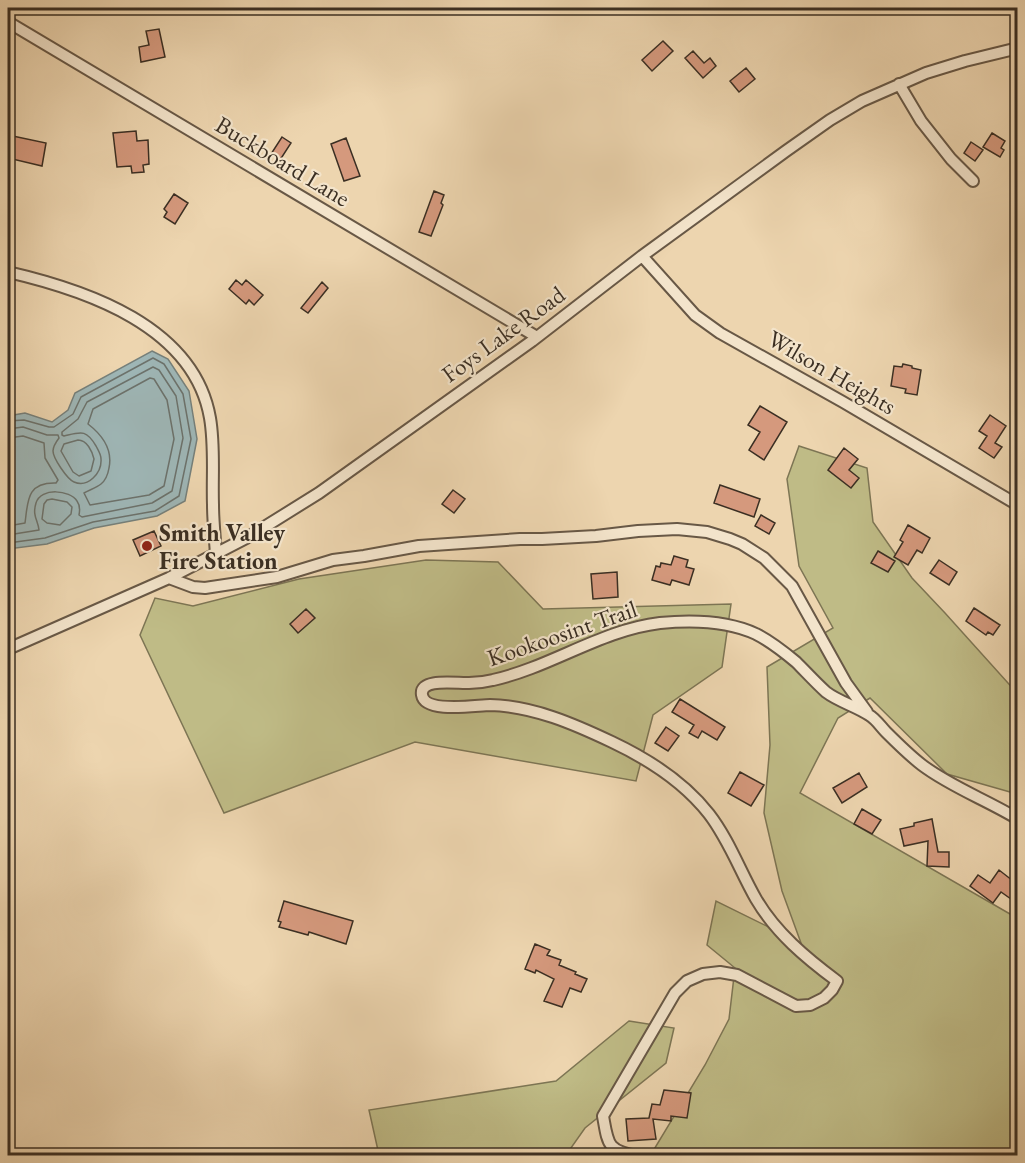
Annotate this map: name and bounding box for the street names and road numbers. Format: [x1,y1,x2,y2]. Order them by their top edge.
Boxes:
street label: Buckboard Lane [210,109,356,213]
street label: Foys Lake Road [435,278,572,389]
street label: Wilson Heights [762,323,902,421]
street label: Kookoosint Trail [483,593,641,673]

